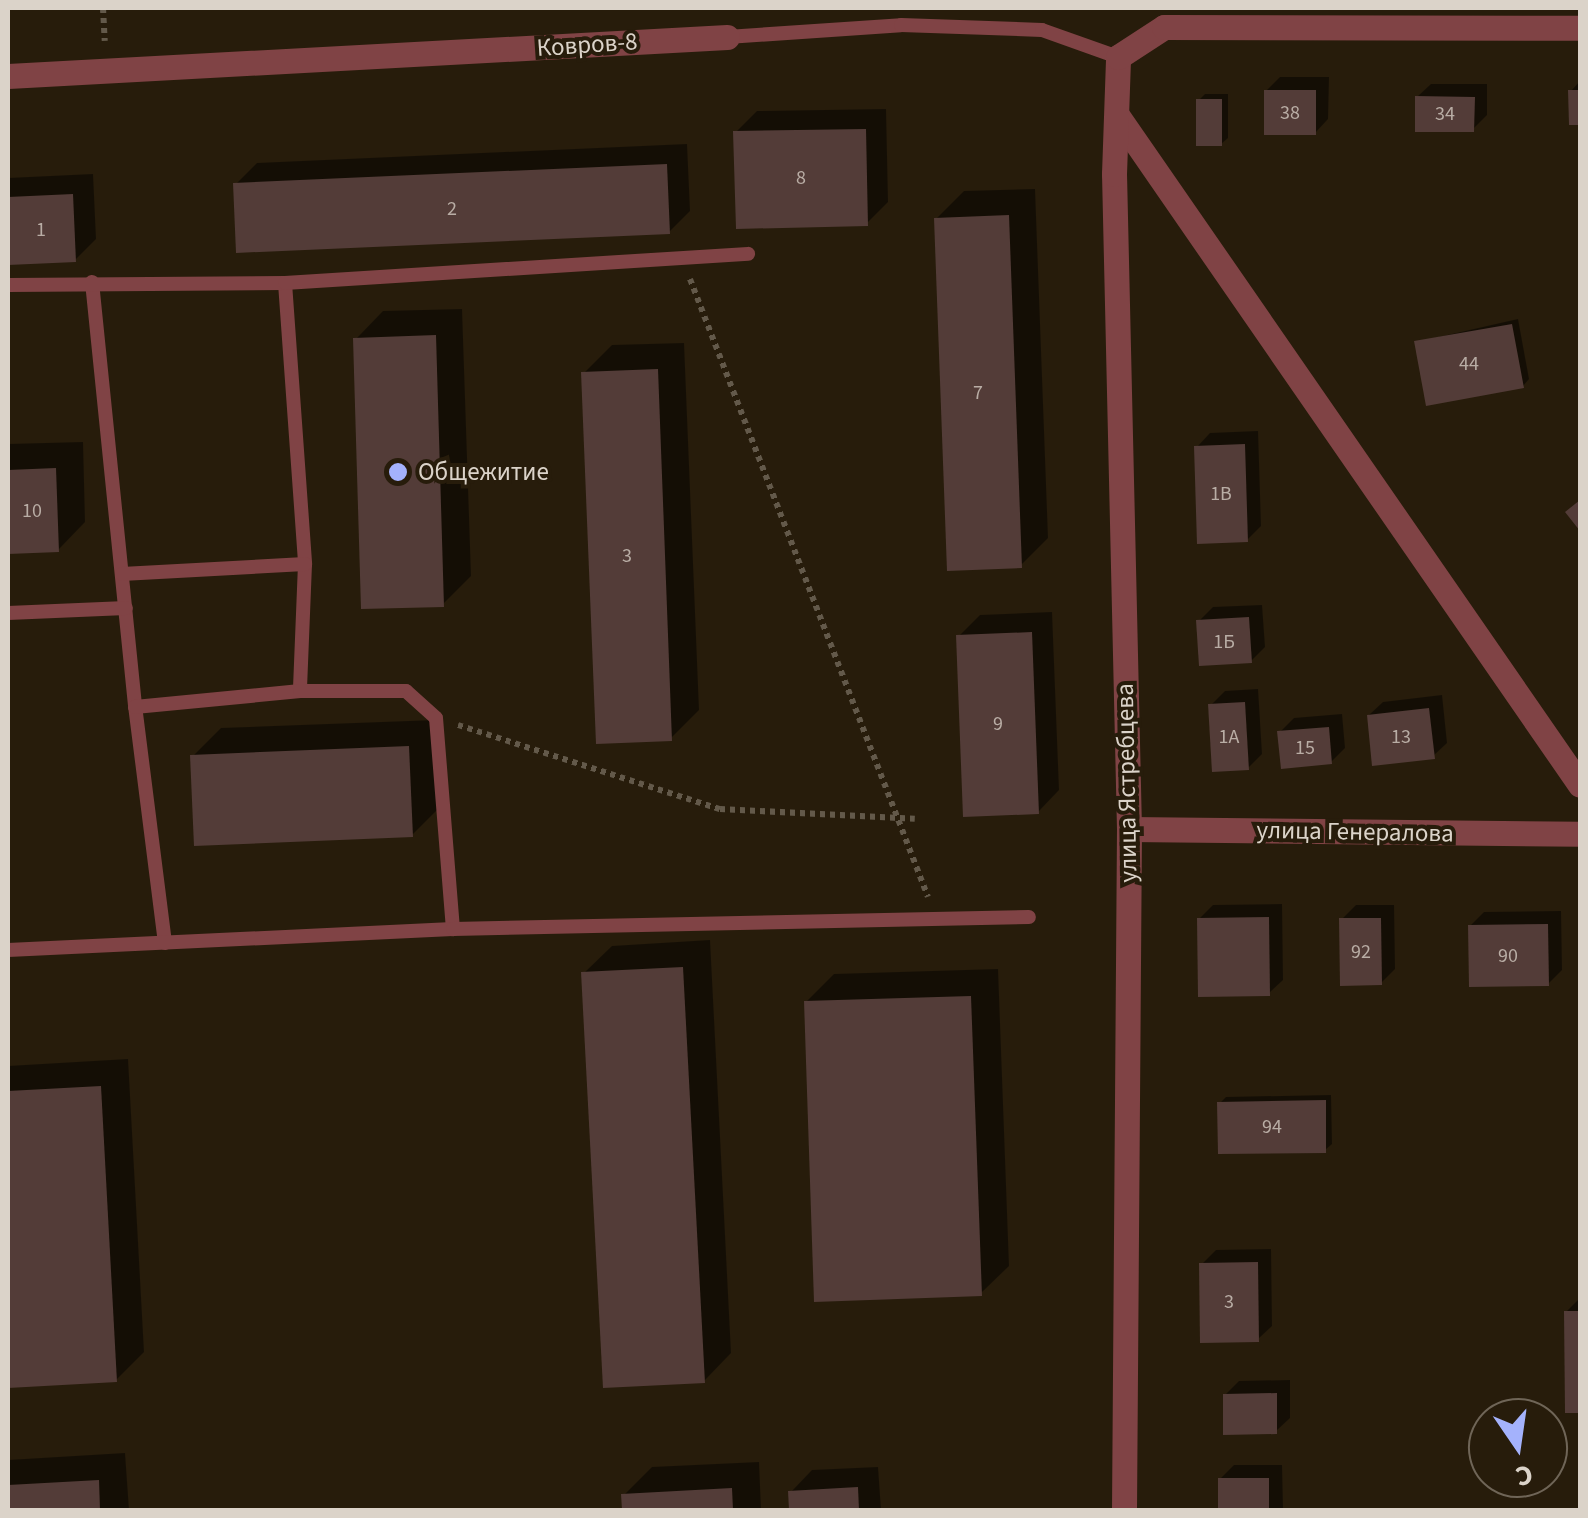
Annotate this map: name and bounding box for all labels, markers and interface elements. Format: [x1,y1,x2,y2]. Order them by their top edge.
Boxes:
street label: Ковров-8 [536,27,638,63]
house number: 38 [1280,101,1300,125]
house number: 34 [1435,102,1455,126]
house number: 8 [796,166,806,190]
house number: 2 [447,197,457,221]
house number: 1 [36,218,46,242]
house number: 44 [1459,352,1479,376]
house number: 7 [973,381,983,405]
place label: Общежитие [418,457,549,487]
marker: Общежитие [387,461,409,483]
house number: 1В [1210,482,1232,506]
house number: 10 [22,499,42,523]
house number: 3 [622,544,632,568]
house number: 1Б [1213,630,1235,654]
street label: улица Ястребцева [1110,683,1144,883]
house number: 9 [993,712,1003,736]
house number: 1А [1219,725,1239,749]
house number: 13 [1391,725,1411,749]
house number: 15 [1295,736,1315,760]
street label: улица Генералова [1256,815,1454,849]
house number: 92 [1351,940,1371,964]
house number: 90 [1498,944,1518,968]
house number: 94 [1262,1115,1282,1139]
house number: 3 [1224,1290,1234,1314]
north arrow [1468,1398,1568,1498]
text: С [1512,1454,1537,1497]

